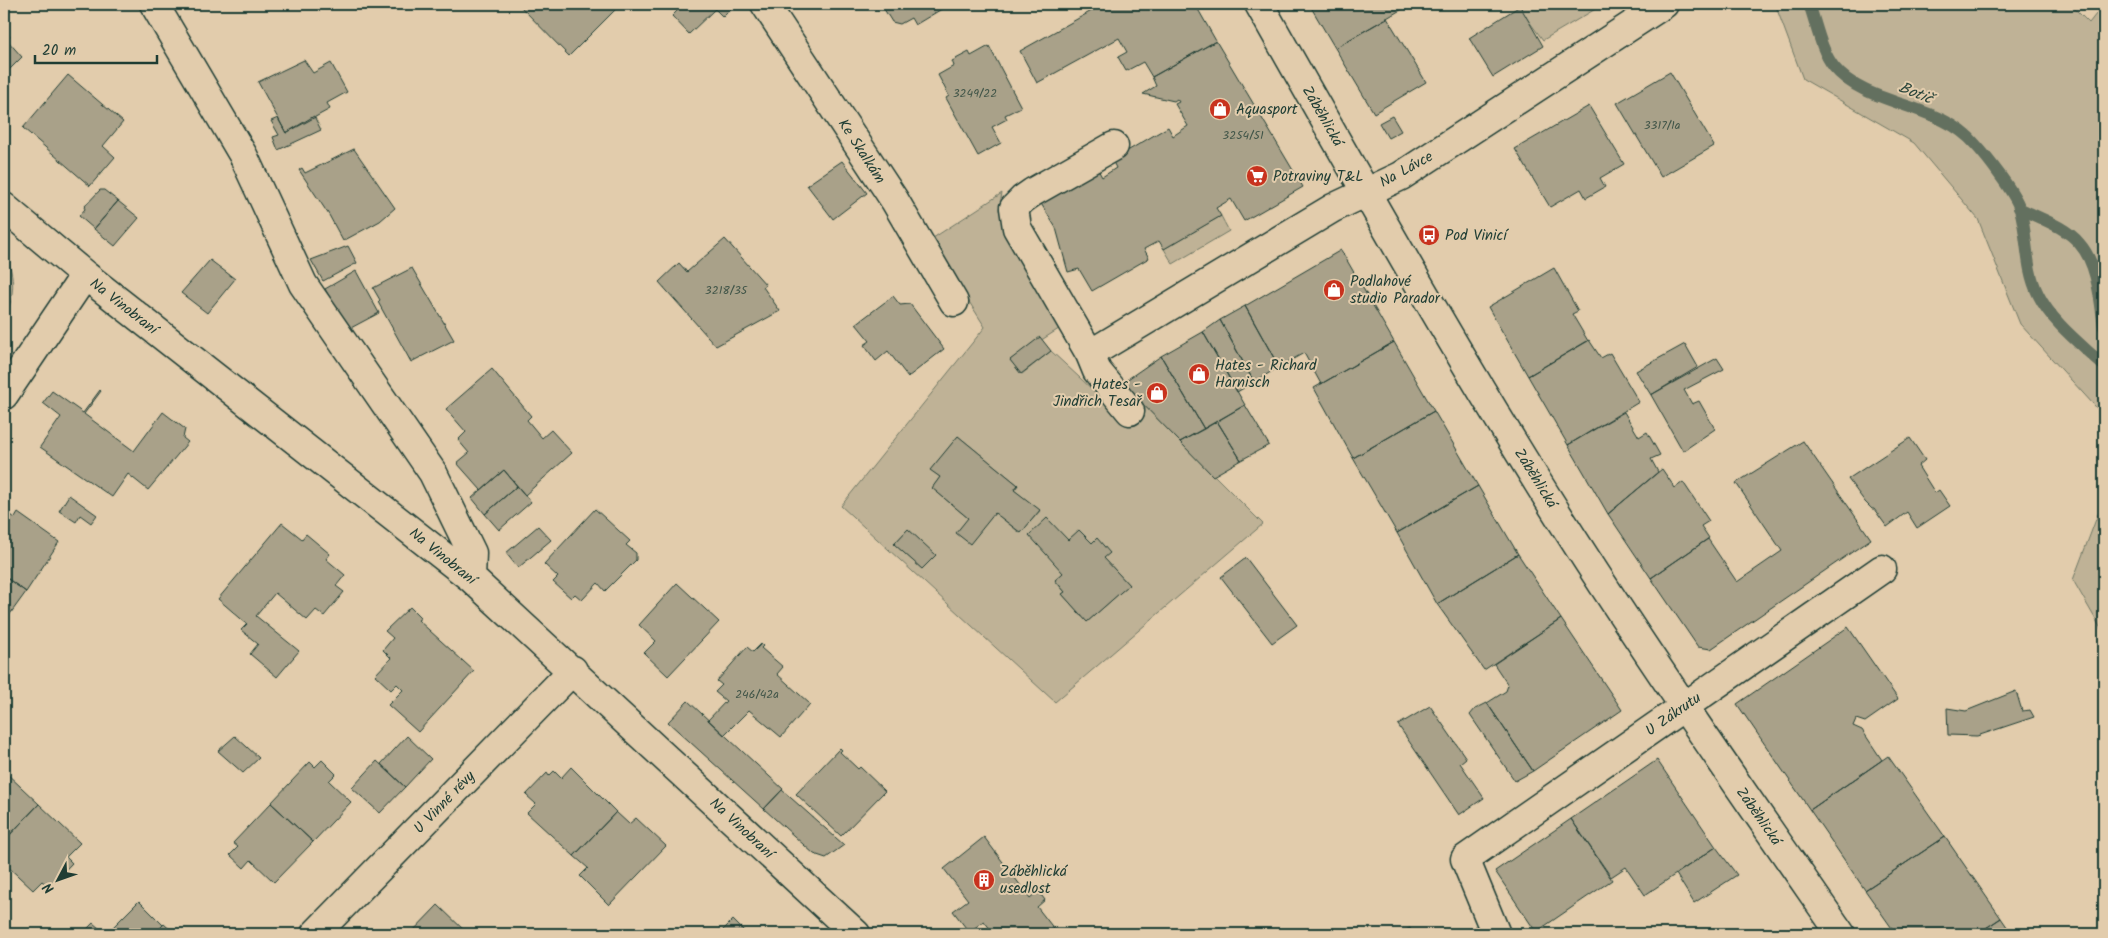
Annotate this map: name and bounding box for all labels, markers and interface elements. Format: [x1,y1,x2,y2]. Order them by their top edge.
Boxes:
scale bar [35,32,158,64]
text: 20 m [42,39,76,63]
water label: Botič [1895,75,1940,113]
street label: Záběhlická [1295,82,1350,153]
house number: 3249/22 [953,84,997,103]
shop icon: Aquasport [1208,97,1232,121]
place label: Aquasport [1236,98,1298,122]
street label: Ke Skalkám [831,114,891,189]
house number: 3317/1a [1644,116,1681,135]
house number: 3254/51 [1222,126,1264,145]
street label: Na Lávce [1375,145,1438,194]
supermarket icon: Potraviny T&L [1245,164,1269,188]
place label: Potraviny T&L [1273,165,1363,189]
bus stop icon: Pod Vinicí [1417,223,1441,247]
place label: Pod Vinicí [1445,224,1509,248]
place label: Podlahové studio Parador [1350,270,1441,311]
street label: Na Vinobraní [84,272,165,343]
shop icon: Podlahové studio Parador [1322,278,1346,302]
house number: 3218/35 [705,281,749,300]
place label: Hates - Richard Harnisch [1215,354,1317,395]
shop icon: Hates - Richard Harnisch [1187,362,1211,386]
place label: Hates - Jindřich Tesař [1053,373,1143,414]
shop icon: Hates - Jindřich Tesař [1145,381,1169,405]
street label: Záběhlická [1507,444,1564,515]
street label: Na Vinobraní [403,522,483,593]
house number: 246/42a [735,685,779,704]
street label: U Zákrutu [1641,687,1707,743]
street label: U Vinné révy [408,765,482,840]
street label: Záběhlická [1729,782,1788,852]
street label: Na Vinobraní [704,792,781,867]
north arrow [32,856,82,906]
place label: Záběhlická usedlost [1000,860,1069,901]
building icon: Záběhlická usedlost [972,868,996,892]
text: N [38,877,60,898]

